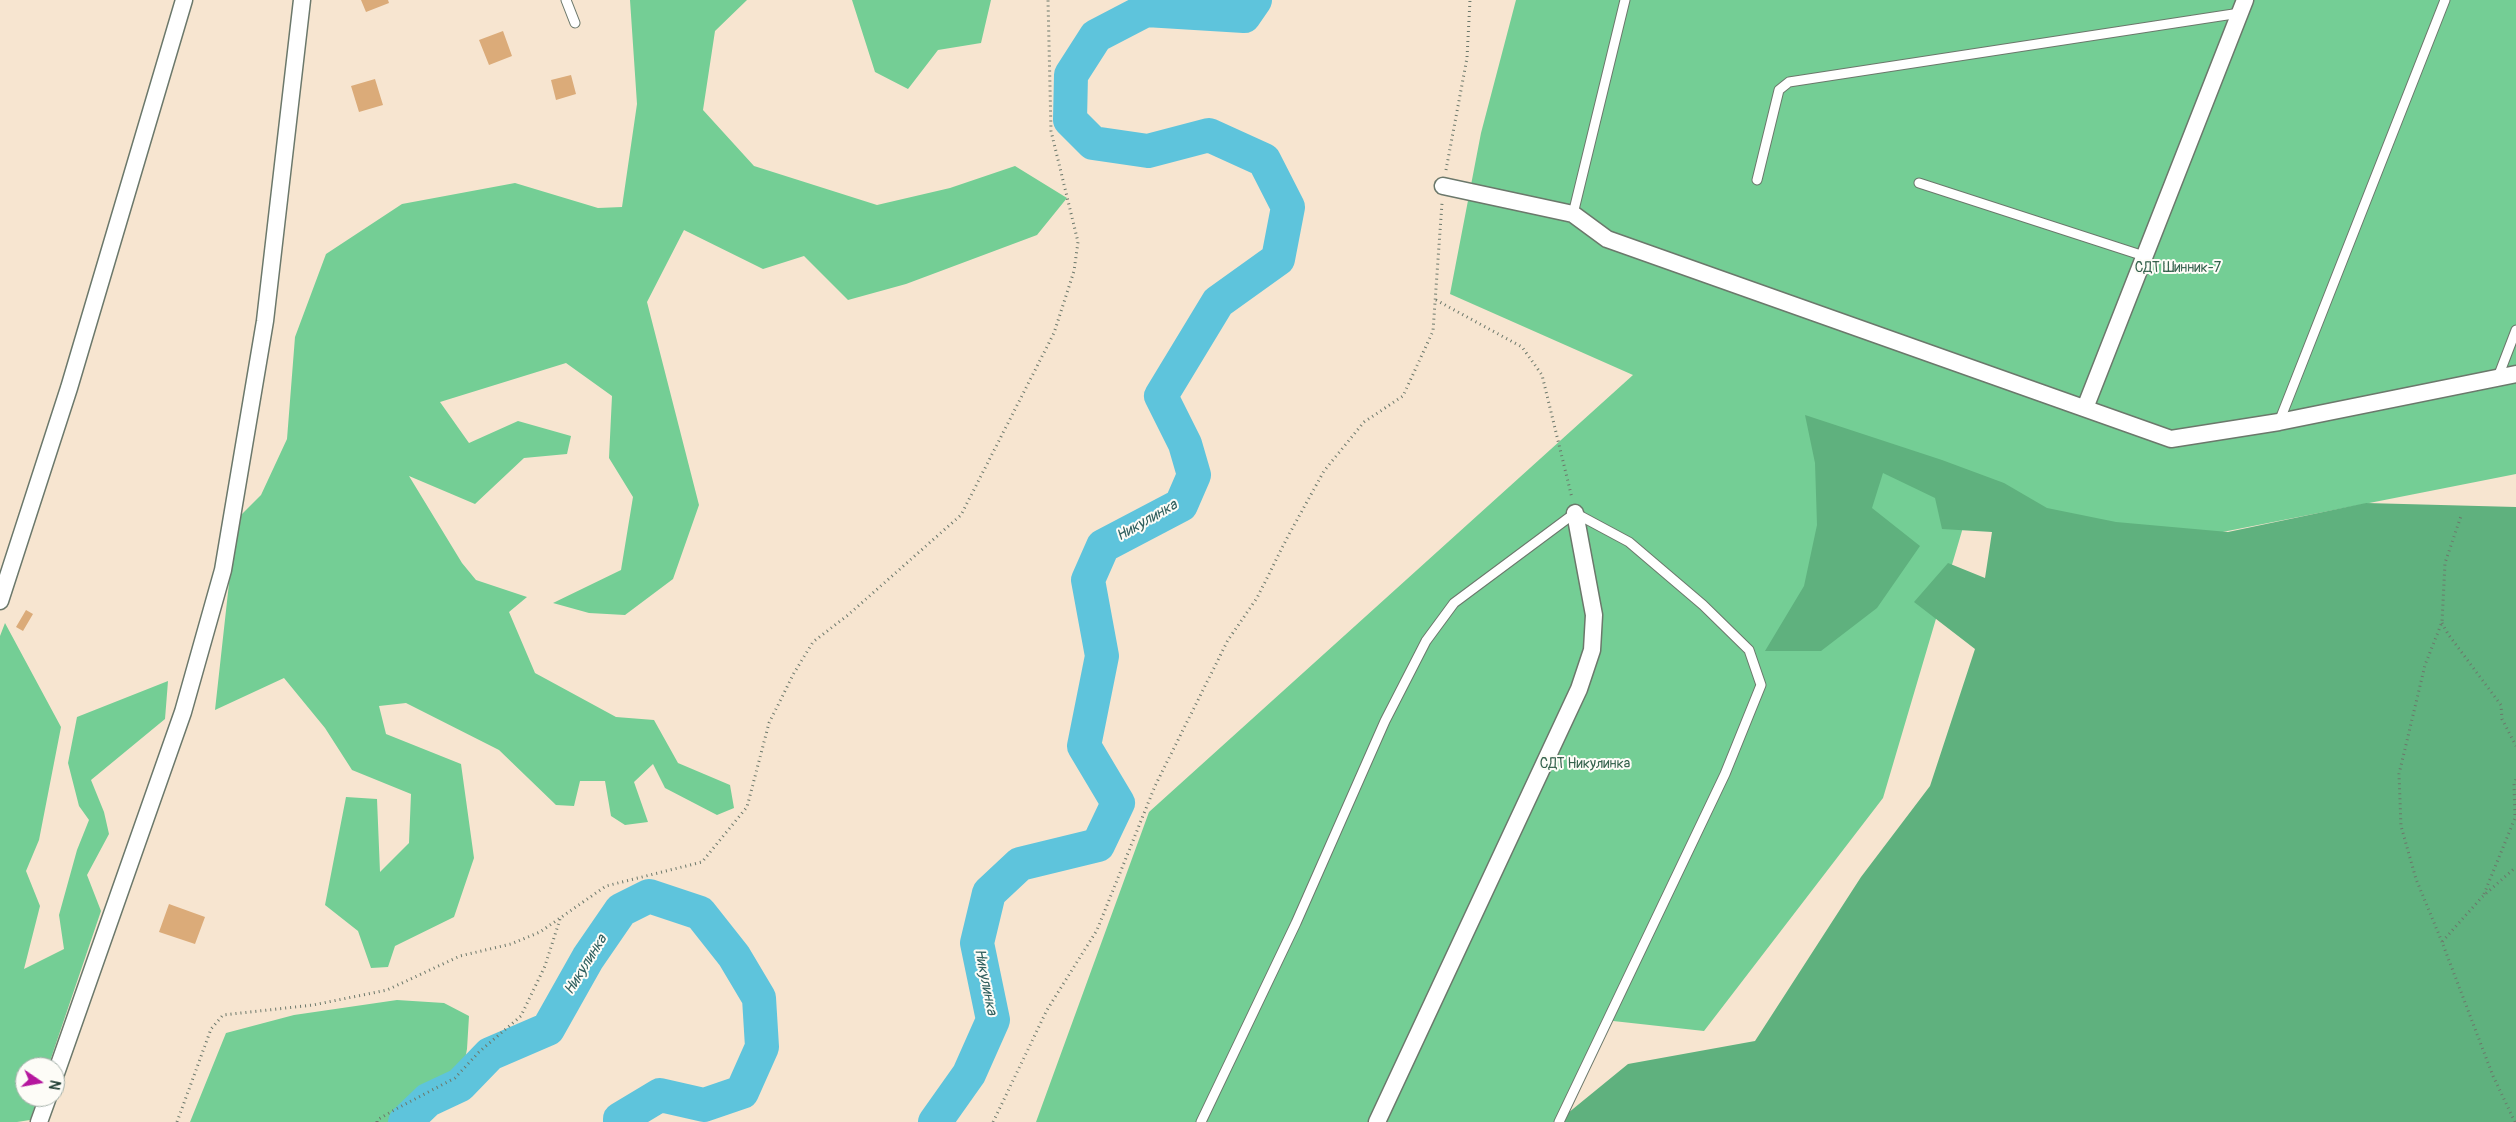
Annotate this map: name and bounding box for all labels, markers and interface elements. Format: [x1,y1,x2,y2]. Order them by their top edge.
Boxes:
park label: СДТ Шинник-7 [2135,260,2221,276]
water label: Никулинка [1113,496,1181,546]
park label: СДТ Никулинка [1540,756,1630,772]
water label: Никулинка [561,932,611,998]
water label: Никулинка [970,947,1000,1017]
north arrow [15,1057,65,1107]
text: N [45,1079,63,1091]

